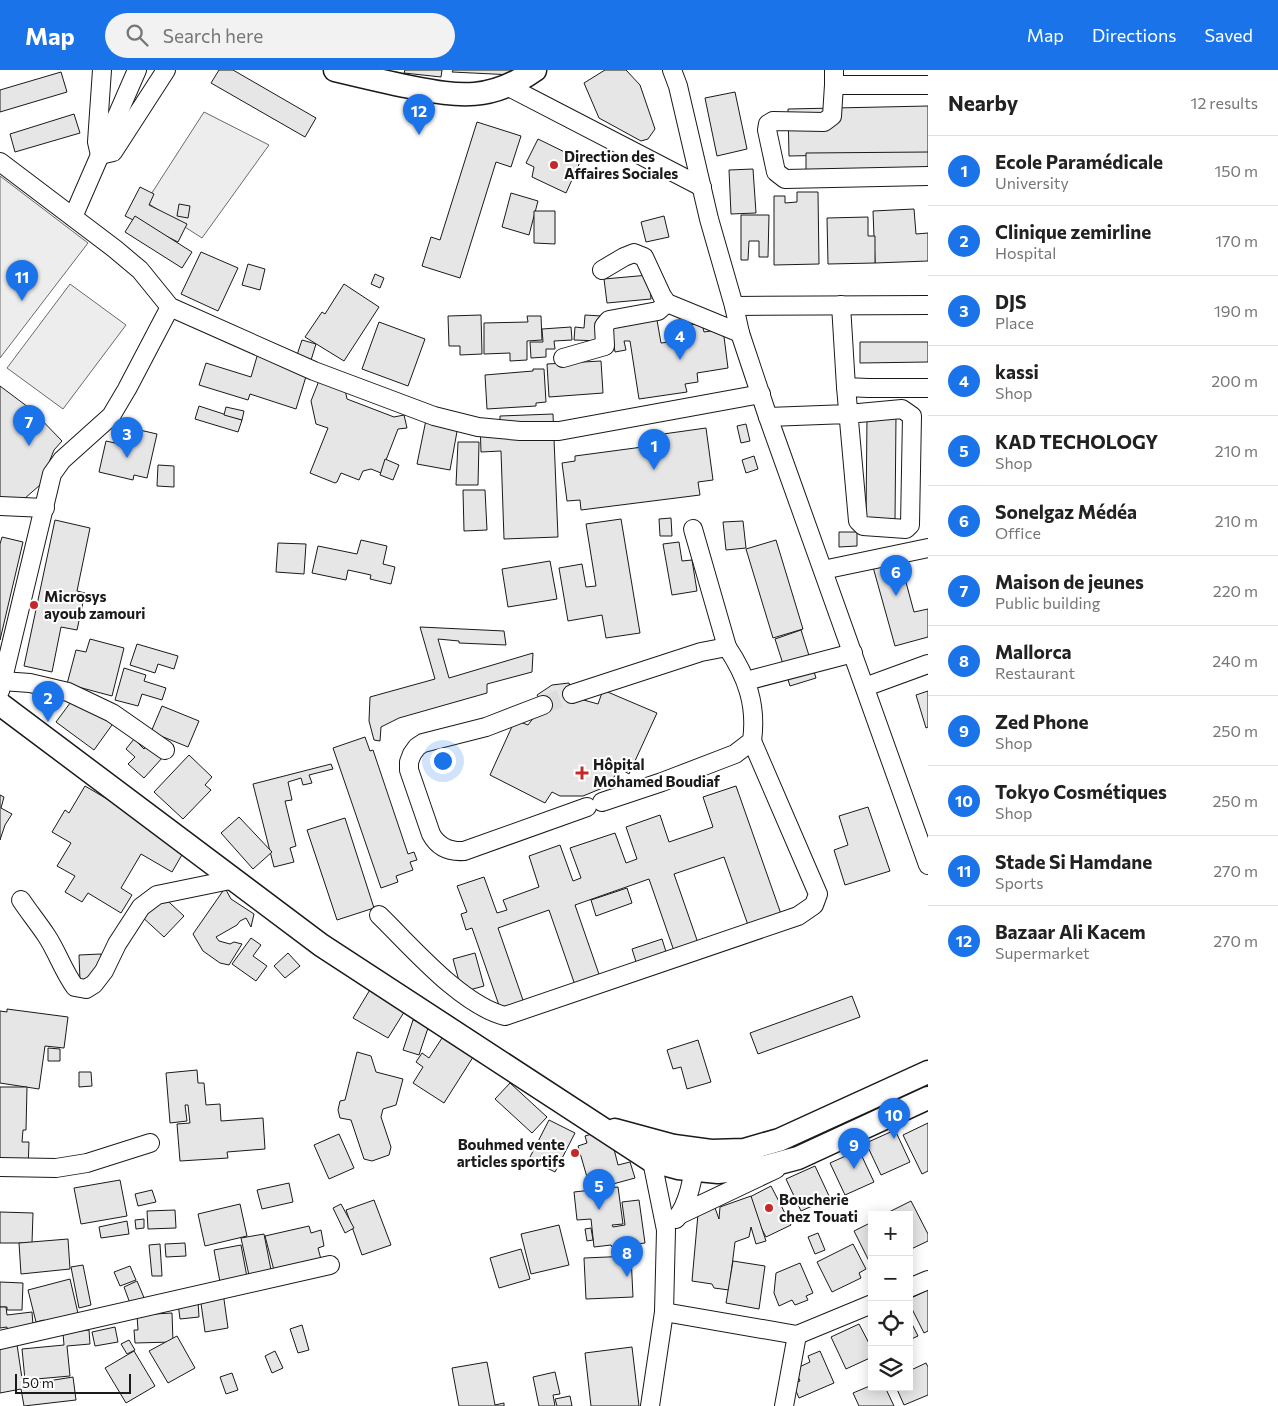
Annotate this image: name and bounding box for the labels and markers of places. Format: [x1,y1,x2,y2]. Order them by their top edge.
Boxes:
pin: 12 [403,94,435,135]
place label: Direction des Affaires Sociales [564,147,678,182]
marker: Direction des Affaires Sociales [548,159,560,171]
pin: 11 [6,260,38,301]
pin: 4 [664,319,696,360]
pin: 7 [13,405,45,446]
pin: 3 [111,417,143,458]
pin: 1 [638,429,670,470]
pin: 6 [880,555,912,596]
place label: Microsys ayoub zamouri [44,587,146,622]
marker: Microsys ayoub zamouri [28,599,40,611]
pin: 2 [32,681,64,722]
place label: Hôpital Mohamed Boudiaf [593,755,721,790]
marker: Hôpital Mohamed Boudiaf [575,766,589,780]
pin: 10 [878,1098,910,1139]
pin: 9 [838,1128,870,1169]
place label: Bouhmed vente articles sportifs [457,1135,565,1170]
marker: Bouhmed vente articles sportifs [569,1147,581,1159]
pin: 5 [583,1169,615,1210]
place label: Boucherie chez Touati [779,1190,858,1225]
marker: Boucherie chez Touati [763,1202,775,1214]
pin: 8 [611,1236,643,1277]

